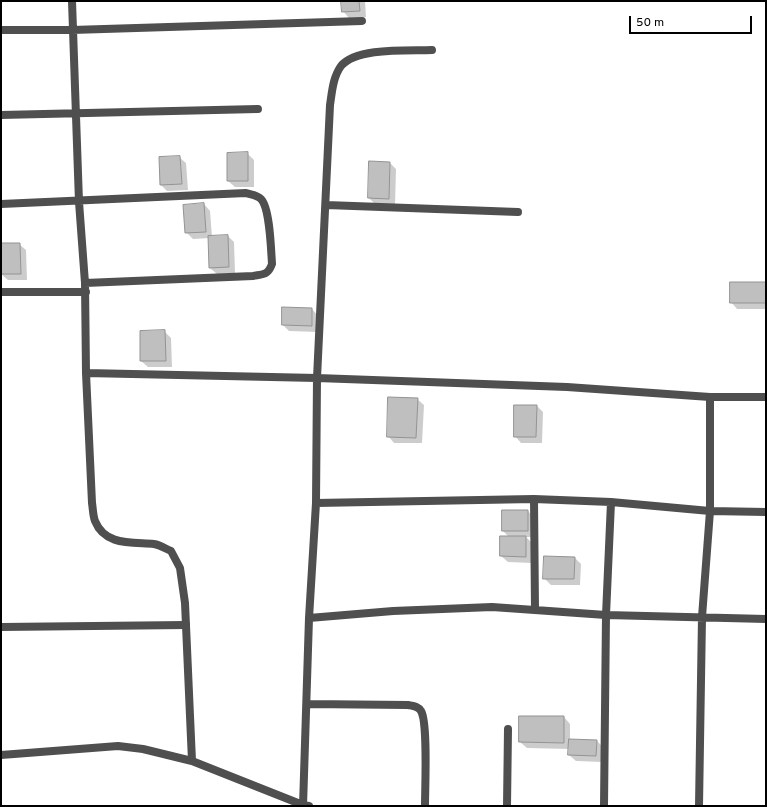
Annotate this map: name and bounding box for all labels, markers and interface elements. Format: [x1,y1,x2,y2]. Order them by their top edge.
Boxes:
scale bar [631,8,754,34]
text: 50 m [636,15,664,31]

